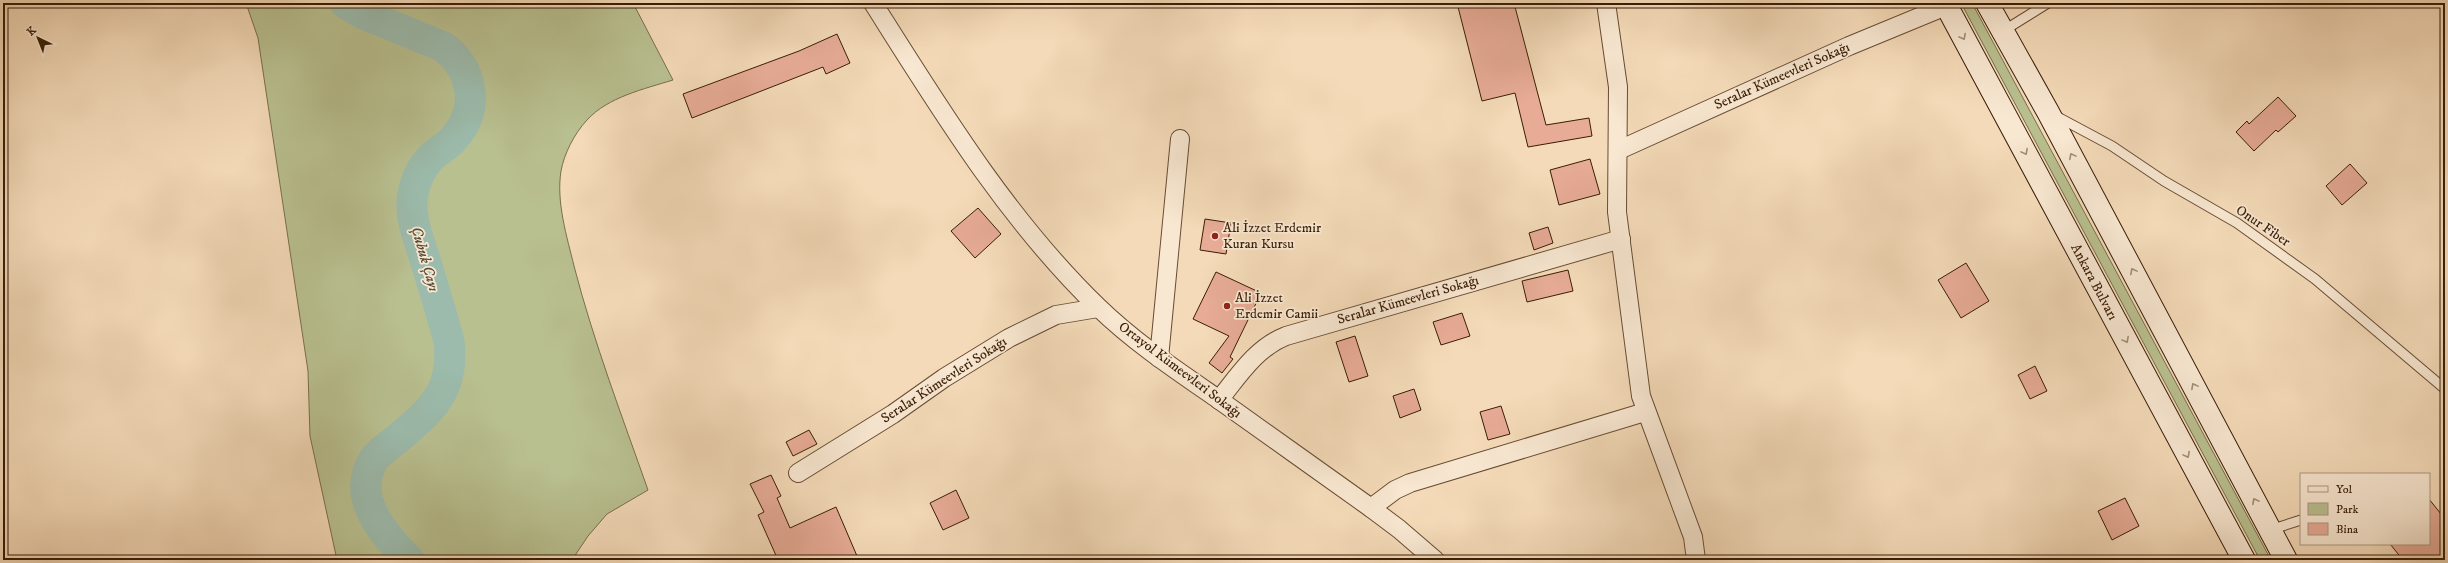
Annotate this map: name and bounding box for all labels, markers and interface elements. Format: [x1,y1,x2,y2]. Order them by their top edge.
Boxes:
north arrow [18,18,58,58]
text: K [24,23,40,39]
one-way arrow [1958,33,1966,41]
street label: Seralar Kümeevleri Sokağı [1712,38,1853,114]
one-way arrow [2020,148,2027,155]
one-way arrow [2069,153,2076,161]
street label: Onur Fiber [2232,201,2294,251]
place label: Ali İzzet Erdemir Kuran Kursu [1223,219,1322,253]
water label: Çubuk Çayı [407,224,443,294]
marker: Ali İzzet Erdemir Kuran Kursu [1210,231,1220,241]
street label: Ankara Bulvarı [2066,241,2122,324]
one-way arrow [2130,268,2137,275]
street label: Seralar Kümeevleri Sokağı [1335,271,1481,329]
place label: Ali İzzet Erdemir Camii [1235,289,1319,323]
marker: Ali İzzet Erdemir Camii [1222,301,1232,311]
street label: Ortayol Kümeevleri Sokağı [1115,318,1245,422]
street label: Seralar Kümeevleri Sokağı [878,332,1011,427]
one-way arrow [2121,336,2128,344]
one-way arrow [2191,383,2198,390]
one-way arrow [2183,451,2190,458]
legend [2300,473,2430,545]
text: Yol [2336,482,2353,497]
one-way arrow [2252,498,2259,505]
text: Park [2336,502,2358,517]
text: Bina [2336,522,2359,537]

